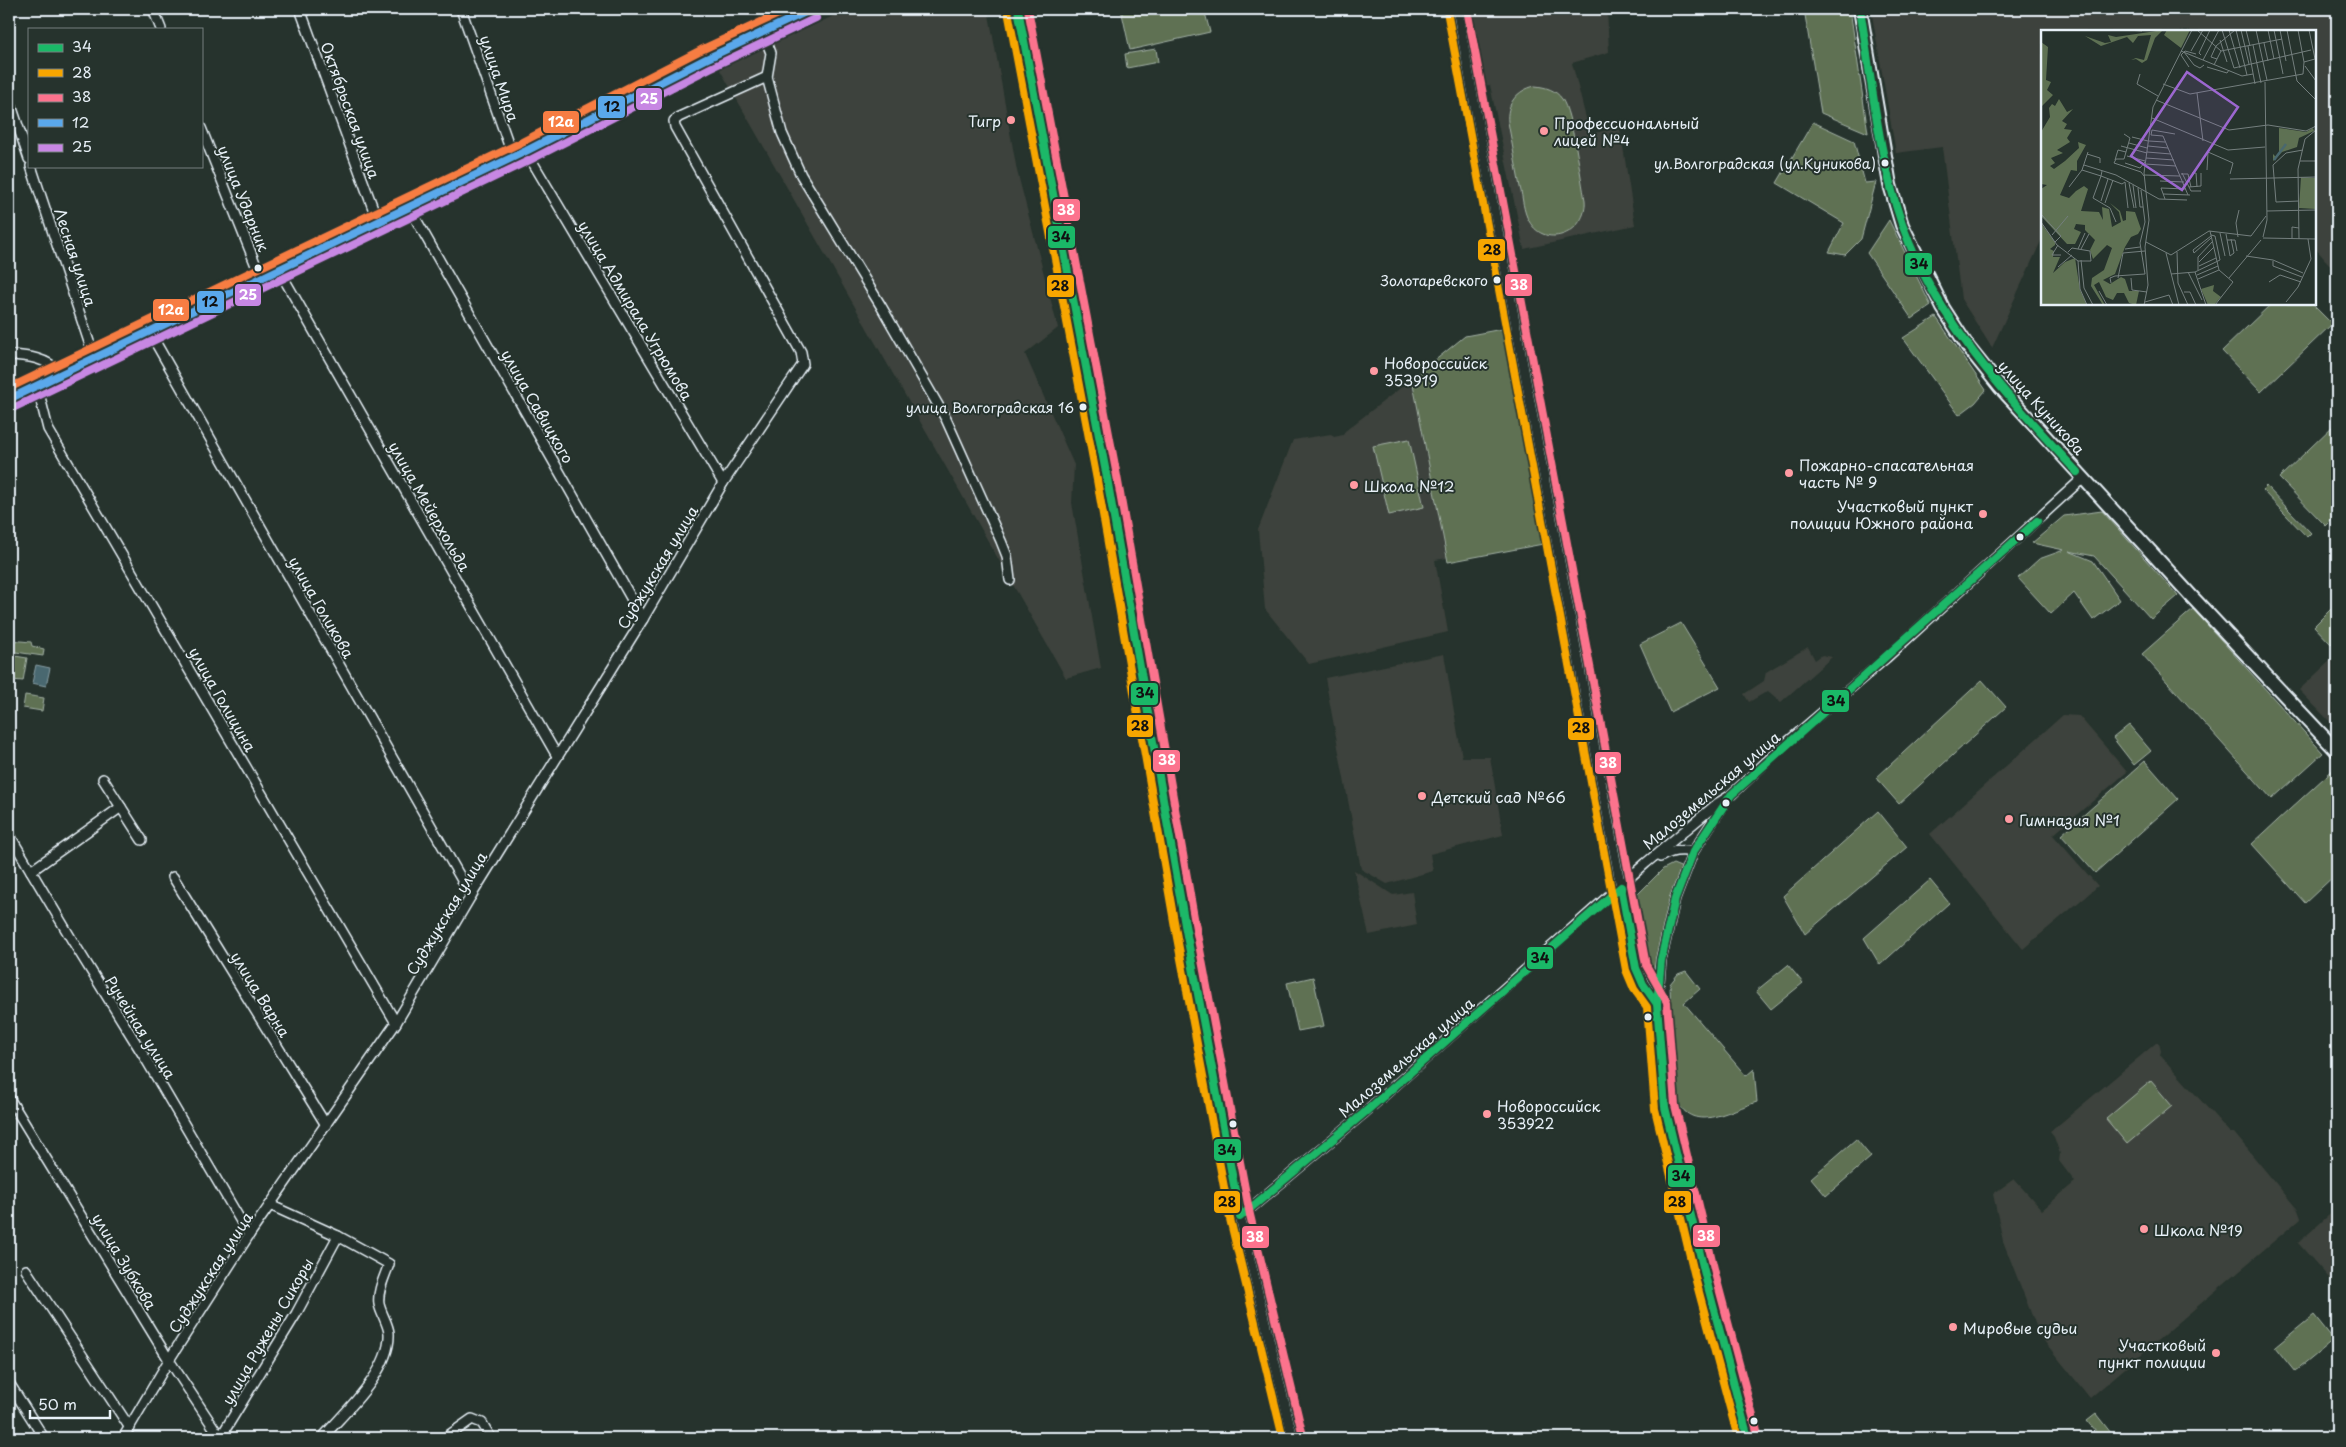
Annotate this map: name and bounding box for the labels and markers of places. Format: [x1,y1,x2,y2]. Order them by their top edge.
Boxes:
place label: Тигр [968,109,1001,132]
place label: Профессиональный лицей №4 [1553,111,1699,151]
marker: Тигр [1005,114,1017,126]
marker: Профессиональный лицей №4 [1538,125,1550,137]
place label: ул.Волгоградская (ул.Куникова) [1654,153,1876,174]
marker: ул.Волгоградская (ул.Куникова) [1880,158,1890,168]
unlabelled marker [253,263,263,273]
place label: Золотаревского [1381,270,1488,291]
marker: Золотаревского [1492,275,1502,285]
place label: Новороссийск 353919 [1384,351,1488,391]
marker: Новороссийск 353919 [1368,365,1380,377]
place label: улица Волгоградская 16 [906,397,1074,418]
marker: улица Волгоградская 16 [1078,402,1088,412]
place label: Пожарно-спасательная часть № 9 [1799,453,1974,493]
marker: Пожарно-спасательная часть № 9 [1783,467,1795,479]
place label: Школа №12 [1364,474,1455,497]
marker: Школа №12 [1348,479,1360,491]
place label: Участковый пункт полиции Южного района [1790,494,1974,534]
marker: Участковый пункт полиции Южного района [1977,508,1989,520]
unlabelled marker [2015,532,2025,542]
place label: Детский сад №66 [1431,785,1566,808]
marker: Детский сад №66 [1416,790,1428,802]
unlabelled marker [1721,798,1731,808]
place label: Гимназия №1 [2019,808,2120,831]
marker: Гимназия №1 [2003,813,2015,825]
unlabelled marker [1643,1012,1653,1022]
place label: Новороссийск 353922 [1497,1094,1601,1134]
marker: Новороссийск 353922 [1481,1108,1493,1120]
unlabelled marker [1228,1119,1238,1129]
place label: Школа №19 [2154,1218,2243,1241]
marker: Школа №19 [2138,1223,2150,1235]
place label: Мировые судьи [1963,1316,2077,1339]
marker: Мировые судьи [1947,1321,1959,1333]
place label: Участковый пункт полиции [2098,1333,2206,1373]
marker: Участковый пункт полиции [2210,1347,2222,1359]
unlabelled marker [1749,1416,1759,1426]

